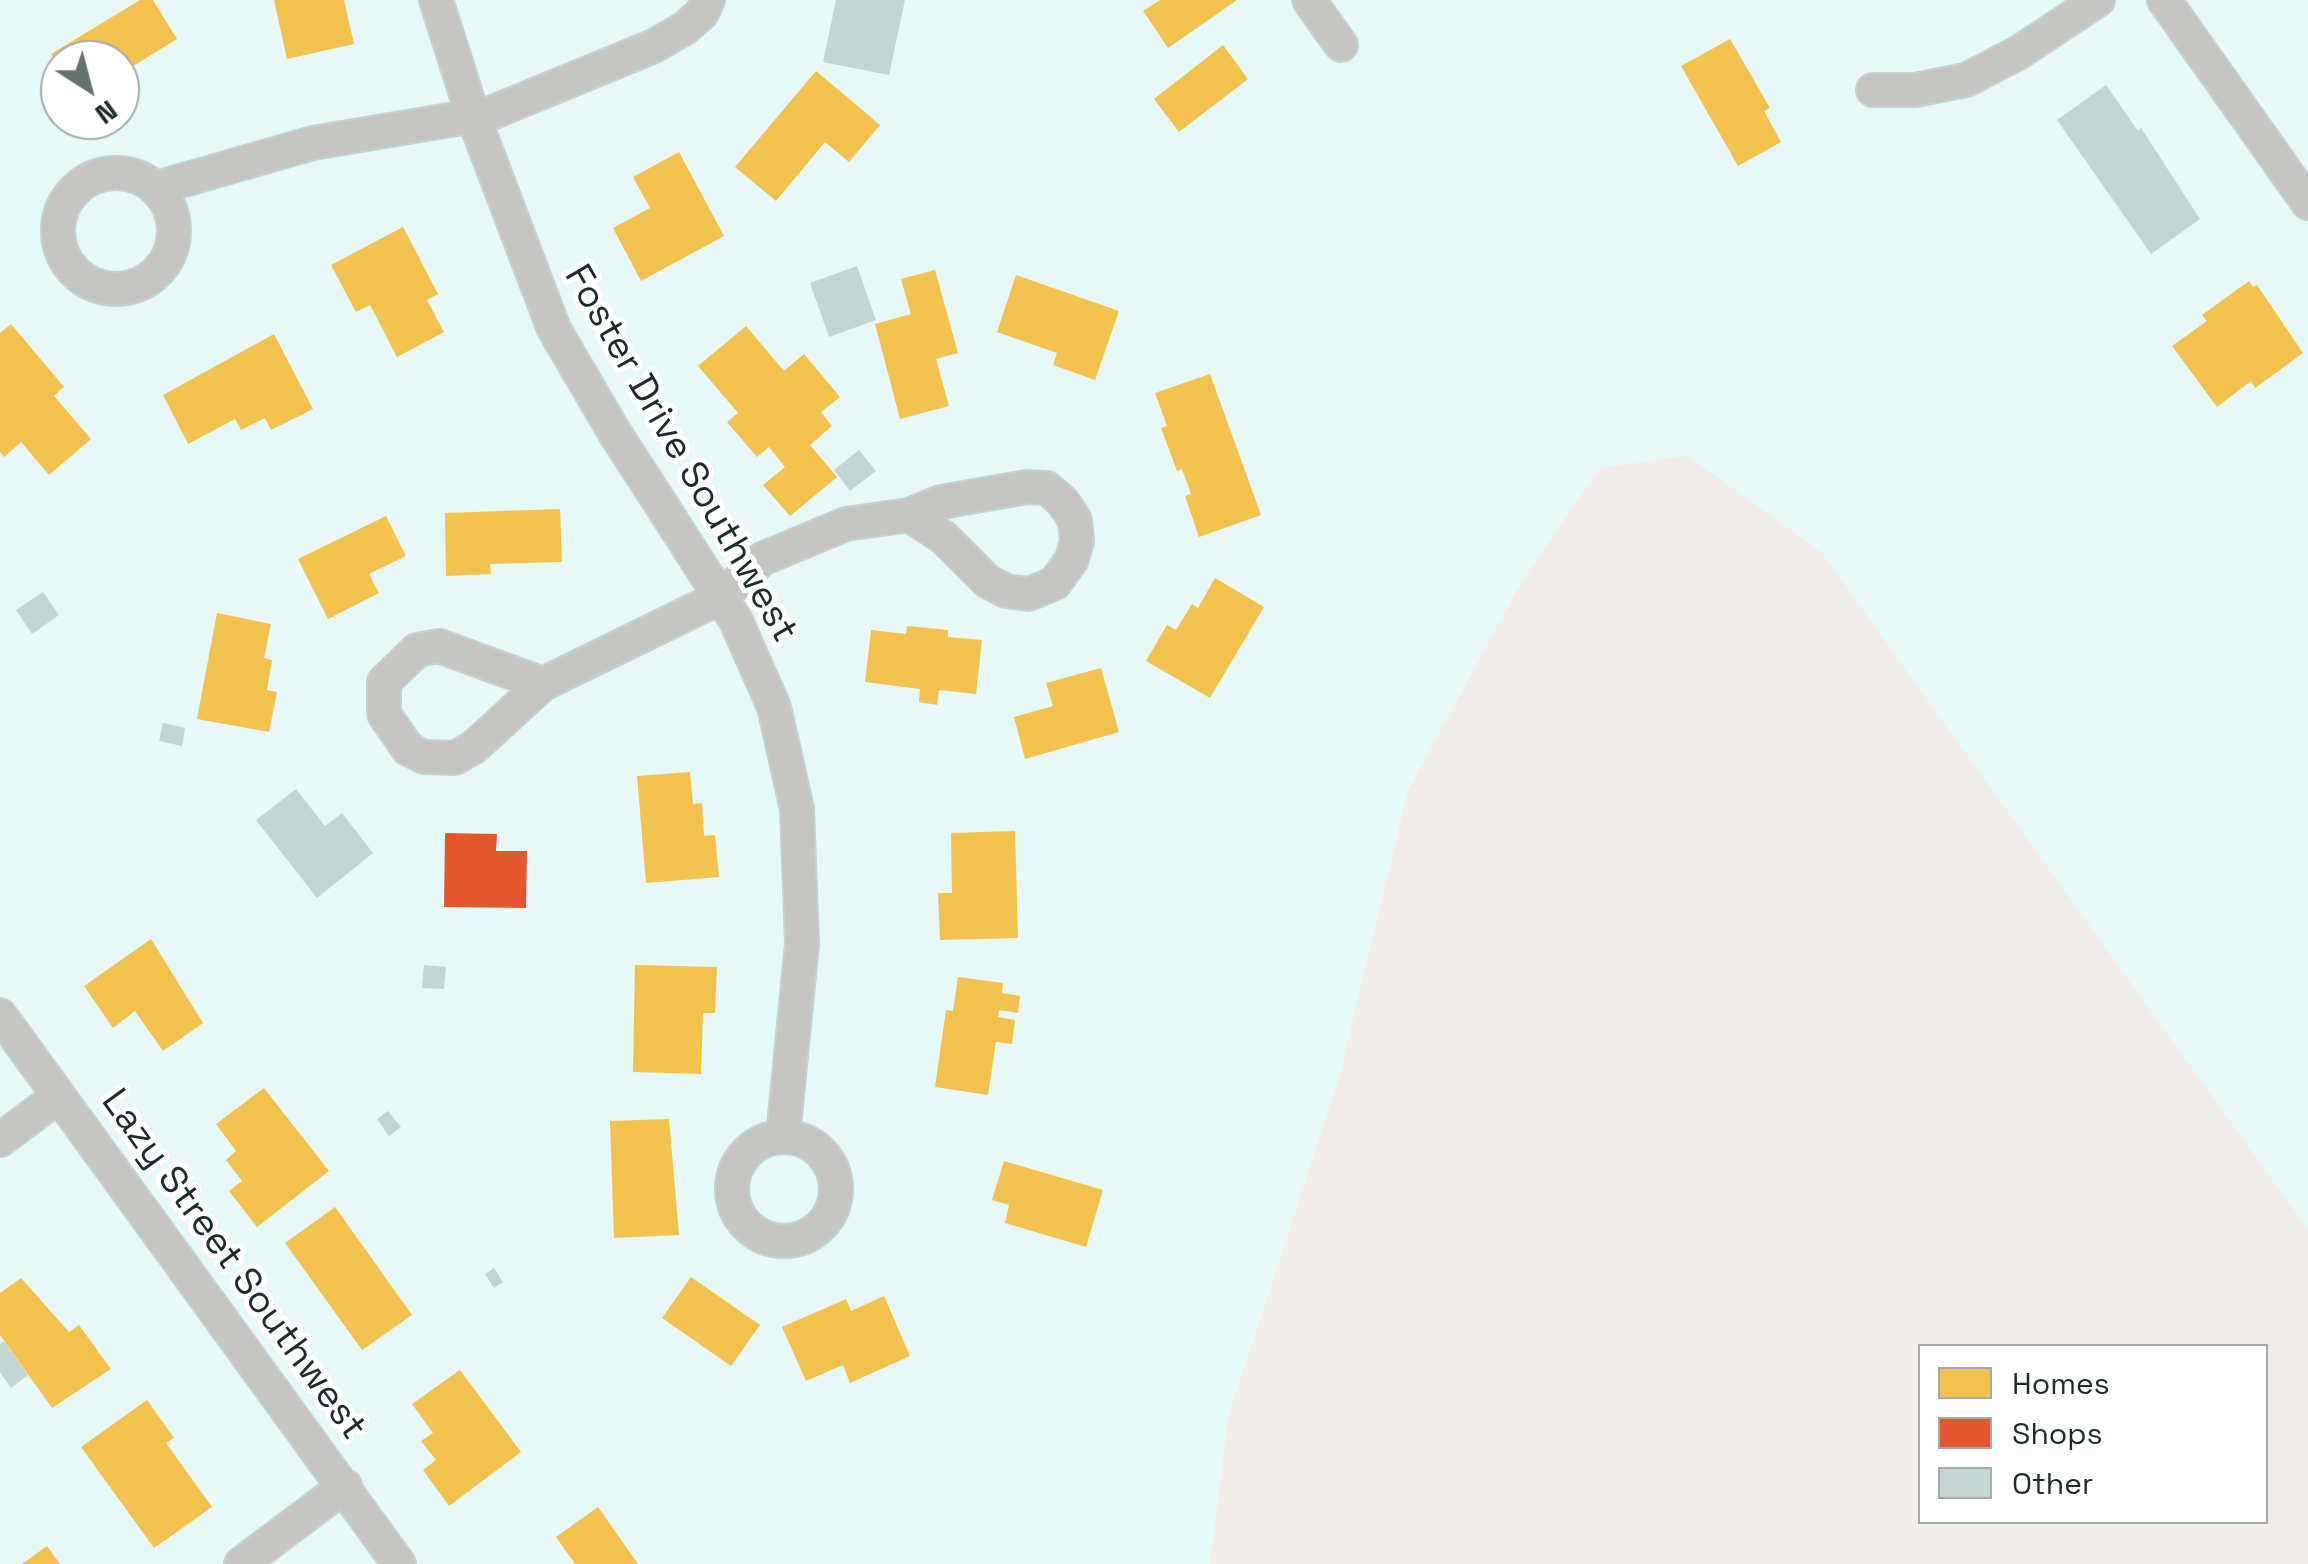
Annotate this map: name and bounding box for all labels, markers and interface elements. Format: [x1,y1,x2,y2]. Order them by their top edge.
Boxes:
north arrow [40,40,140,140]
text: N [88,93,125,133]
street label: Foster Drive Southwest [553,257,807,651]
street label: Lazy Street Southwest [91,1081,375,1449]
legend [1918,1344,2268,1524]
text: Homes [2012,1364,2110,1403]
text: Shops [2012,1414,2102,1453]
text: Other [2012,1464,2093,1503]

